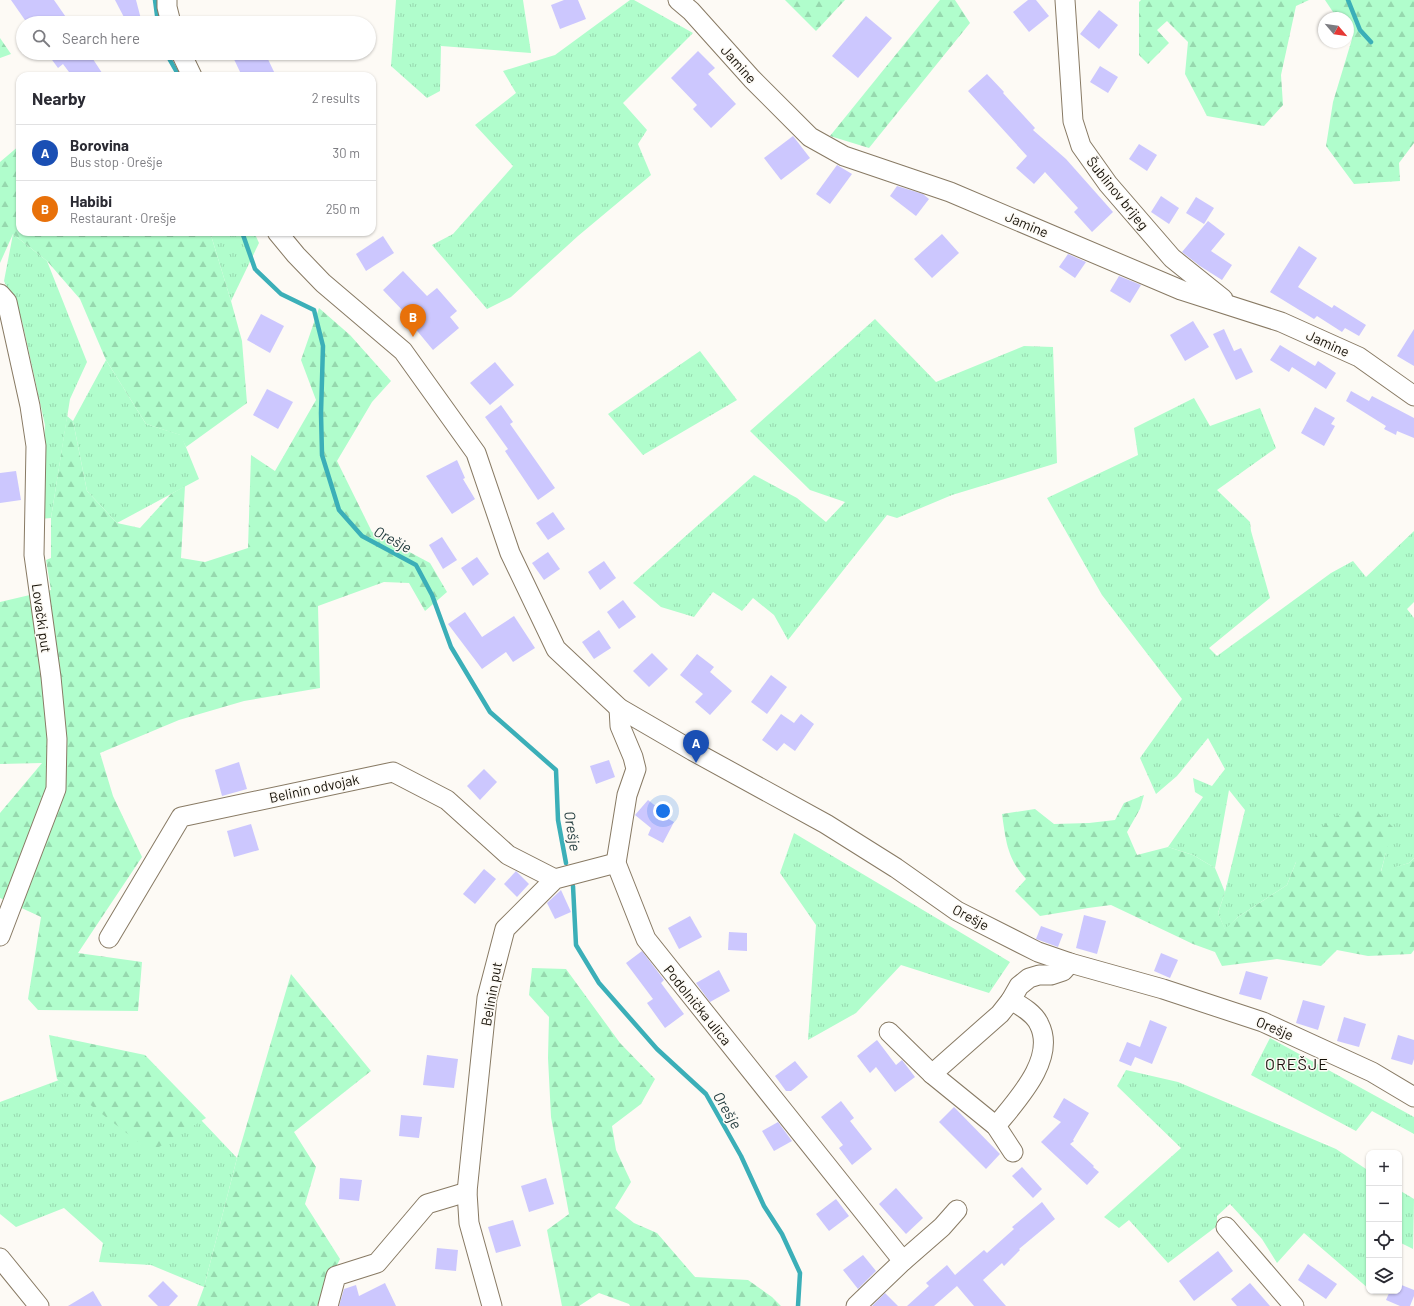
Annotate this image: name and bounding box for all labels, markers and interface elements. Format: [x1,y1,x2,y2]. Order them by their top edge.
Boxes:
north arrow [1318,12,1354,48]
search box [16,16,376,60]
icon: search [30,27,52,49]
text: Search here [62,29,140,47]
street label: Jamine [718,41,760,87]
text: Nearby [32,88,86,108]
text: 2 results [312,90,360,106]
text: Borovina [70,136,129,154]
text: A [41,145,49,161]
text: 30 m [333,145,360,161]
street label: Šublinov brijeg [1083,153,1153,233]
text: Bus stop · Orešje [70,154,163,170]
text: Habibi [70,192,112,210]
text: B [41,201,49,217]
text: 250 m [326,201,360,217]
street label: Jamine [1003,207,1051,241]
text: Restaurant · Orešje [70,210,176,226]
pin: B [400,304,426,337]
street label: Jamine [1304,326,1352,360]
water label: Orešje [371,522,415,557]
street label: Lovački put [29,582,55,654]
pin: A [683,730,709,763]
street label: Belinin odvojak [268,770,360,806]
your location [653,801,673,821]
water label: Orešje [561,810,585,853]
street label: Orešje [950,900,992,934]
street label: Belinin put [477,961,505,1027]
street label: Podolnička ulica [661,962,735,1048]
street label: Orešje [1254,1013,1296,1043]
district label: OREŠJE [1265,1054,1329,1073]
water label: Orešje [710,1088,746,1132]
map controls [1366,1150,1402,1294]
button: + [1366,1150,1402,1186]
button: − [1366,1186,1402,1222]
button: locate [1366,1222,1402,1258]
button: layers [1366,1258,1402,1294]

